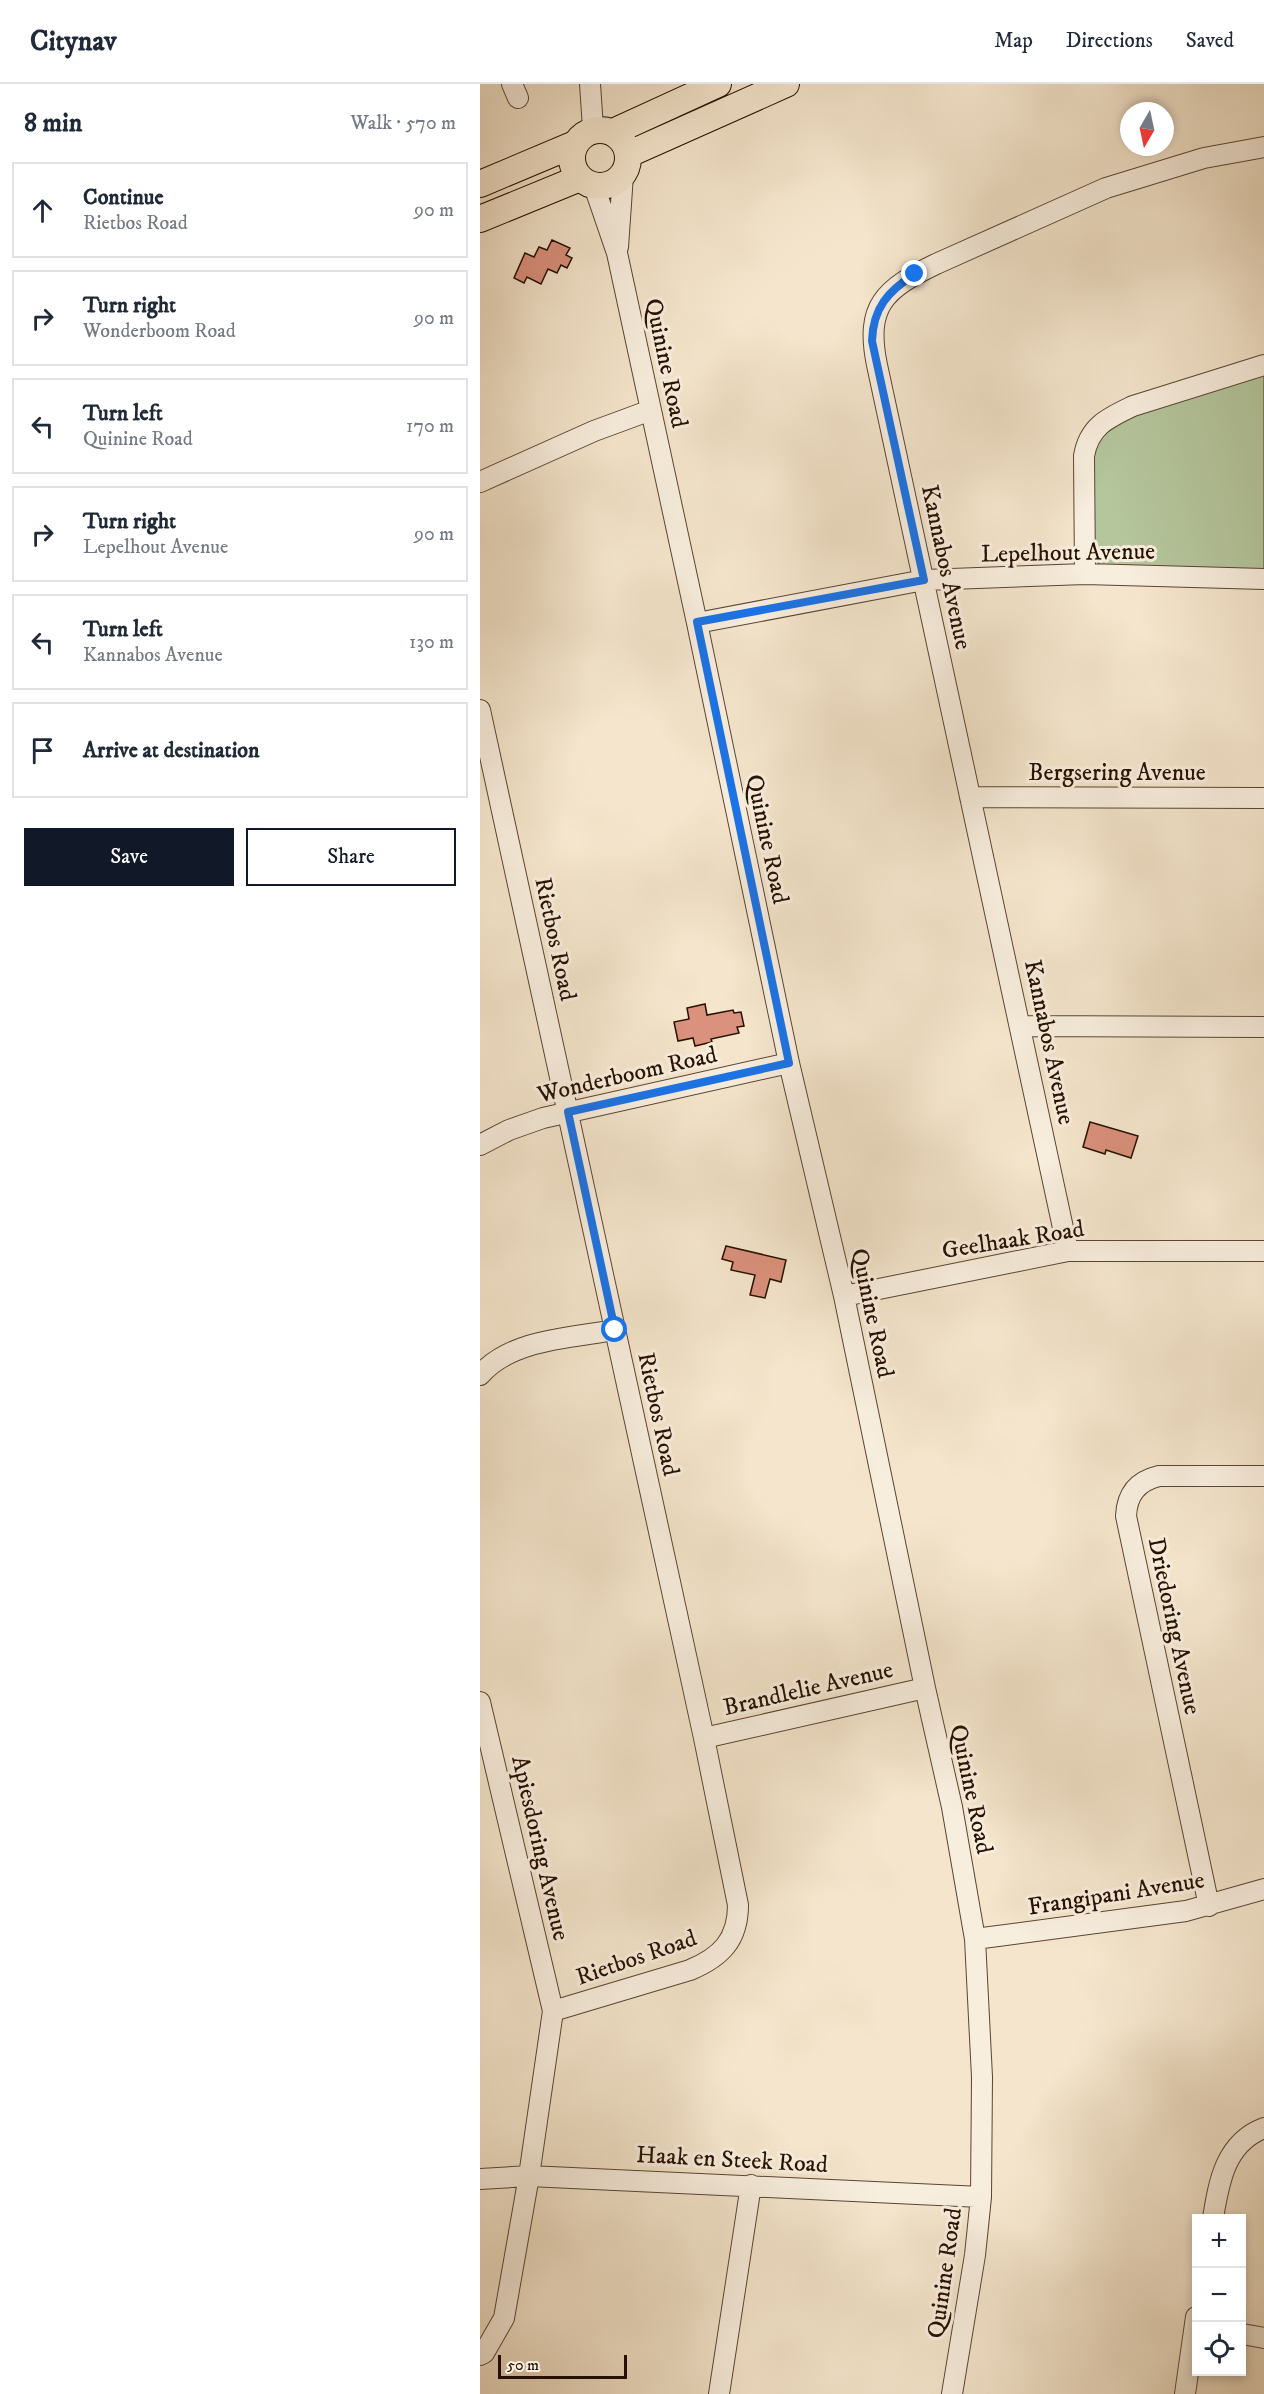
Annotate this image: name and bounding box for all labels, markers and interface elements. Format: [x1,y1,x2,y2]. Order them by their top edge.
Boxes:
text: Citynav [30,24,117,59]
text: Map [994,28,1033,54]
text: Directions [1066,28,1153,54]
text: Saved [1186,28,1234,54]
north arrow [1120,102,1174,156]
text: 8 min [24,107,82,140]
text: Walk · 570 m [351,111,456,136]
text: Continue [83,184,164,211]
icon: ahead [26,194,59,227]
text: 90 m [414,198,454,223]
text: Rietbos Road [83,211,188,236]
route end [901,260,927,286]
text: Turn right [83,292,176,319]
street label: Quinine Road [638,296,694,431]
icon: right [26,302,59,335]
text: 90 m [414,306,454,331]
text: Wonderboom Road [83,319,236,344]
text: Turn left [83,400,163,427]
icon: left [26,410,59,443]
text: 170 m [406,414,454,439]
text: Quinine Road [83,427,193,452]
street label: Kannabos Avenue [914,482,978,652]
text: Turn right [83,508,176,535]
icon: right [26,518,59,551]
text: 90 m [414,522,454,547]
text: Lepelhout Avenue [83,535,228,560]
street label: Lepelhout Avenue [981,536,1155,570]
text: Turn left [83,616,163,643]
icon: left [26,626,59,659]
text: 130 m [409,630,454,655]
text: Kannabos Avenue [83,643,223,668]
icon: arrive [26,734,59,767]
text: Arrive at destination [83,737,260,764]
street label: Bergsering Avenue [1028,758,1206,788]
street label: Quinine Road [739,772,795,907]
button: Save [24,828,234,886]
button: Share [246,828,456,886]
street label: Rietbos Road [527,875,583,1004]
street label: Kannabos Avenue [1017,957,1081,1127]
street label: Wonderboom Road [534,1040,720,1110]
street label: Geelhaak Road [940,1214,1086,1266]
street label: Quinine Road [844,1246,900,1381]
route start [601,1316,627,1342]
street label: Rietbos Road [630,1350,686,1479]
street label: Driedoring Avenue [1141,1535,1207,1718]
street label: Brandlelie Avenue [720,1655,896,1723]
street label: Quinine Road [943,1722,999,1857]
street label: Apiesdoring Avenue [504,1753,576,1944]
street label: Frangipani Avenue [1026,1865,1207,1923]
street label: Rietbos Road [572,1923,701,1993]
street label: Haak en Steek Road [635,2140,829,2180]
street label: Quinine Road [921,2206,969,2340]
map controls [1192,2214,1246,2376]
button: + [1192,2214,1246,2268]
button: − [1192,2268,1246,2322]
button: locate [1192,2322,1246,2376]
scale bar [498,2352,627,2380]
text: 50 m [507,2355,539,2375]

